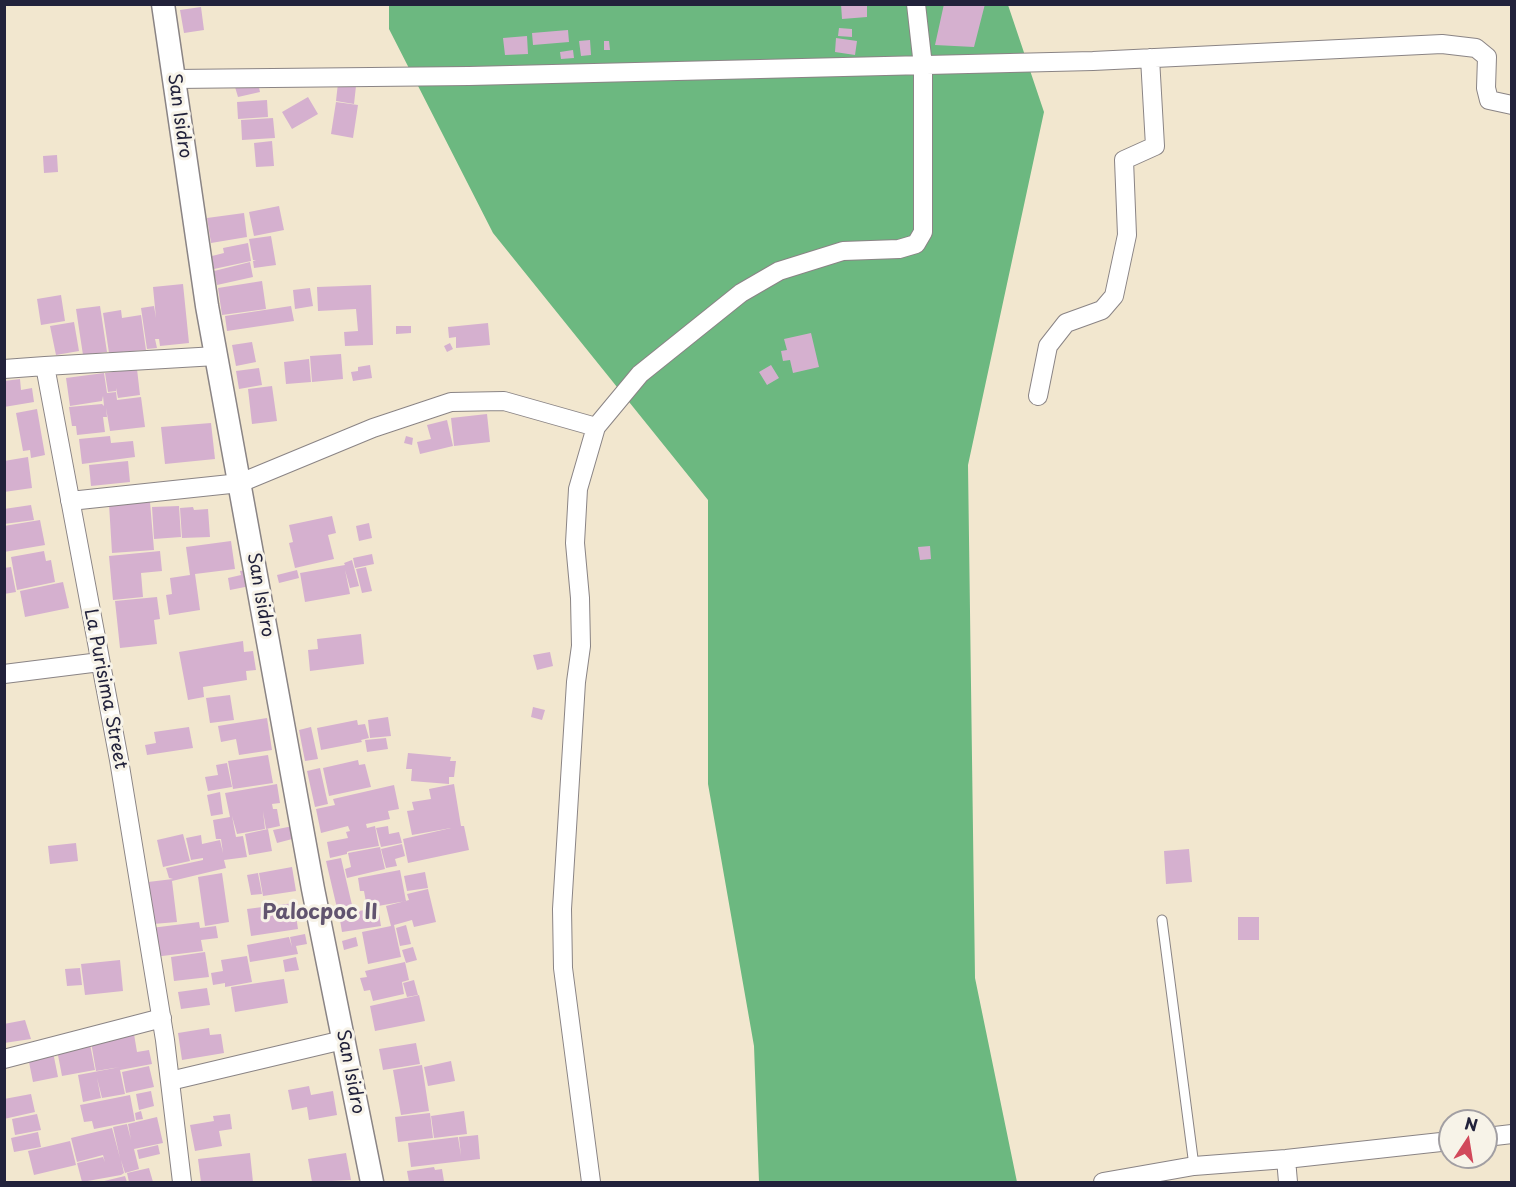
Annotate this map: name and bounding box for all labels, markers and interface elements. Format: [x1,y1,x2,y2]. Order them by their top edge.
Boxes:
street label: San Isidro [162,72,196,160]
street label: San Isidro [242,551,278,639]
street label: La Purisima Street [79,607,131,771]
district label: Palocpoc II [262,900,378,926]
street label: San Isidro [331,1028,369,1116]
north arrow [1438,1109,1498,1169]
text: N [1463,1110,1480,1136]

